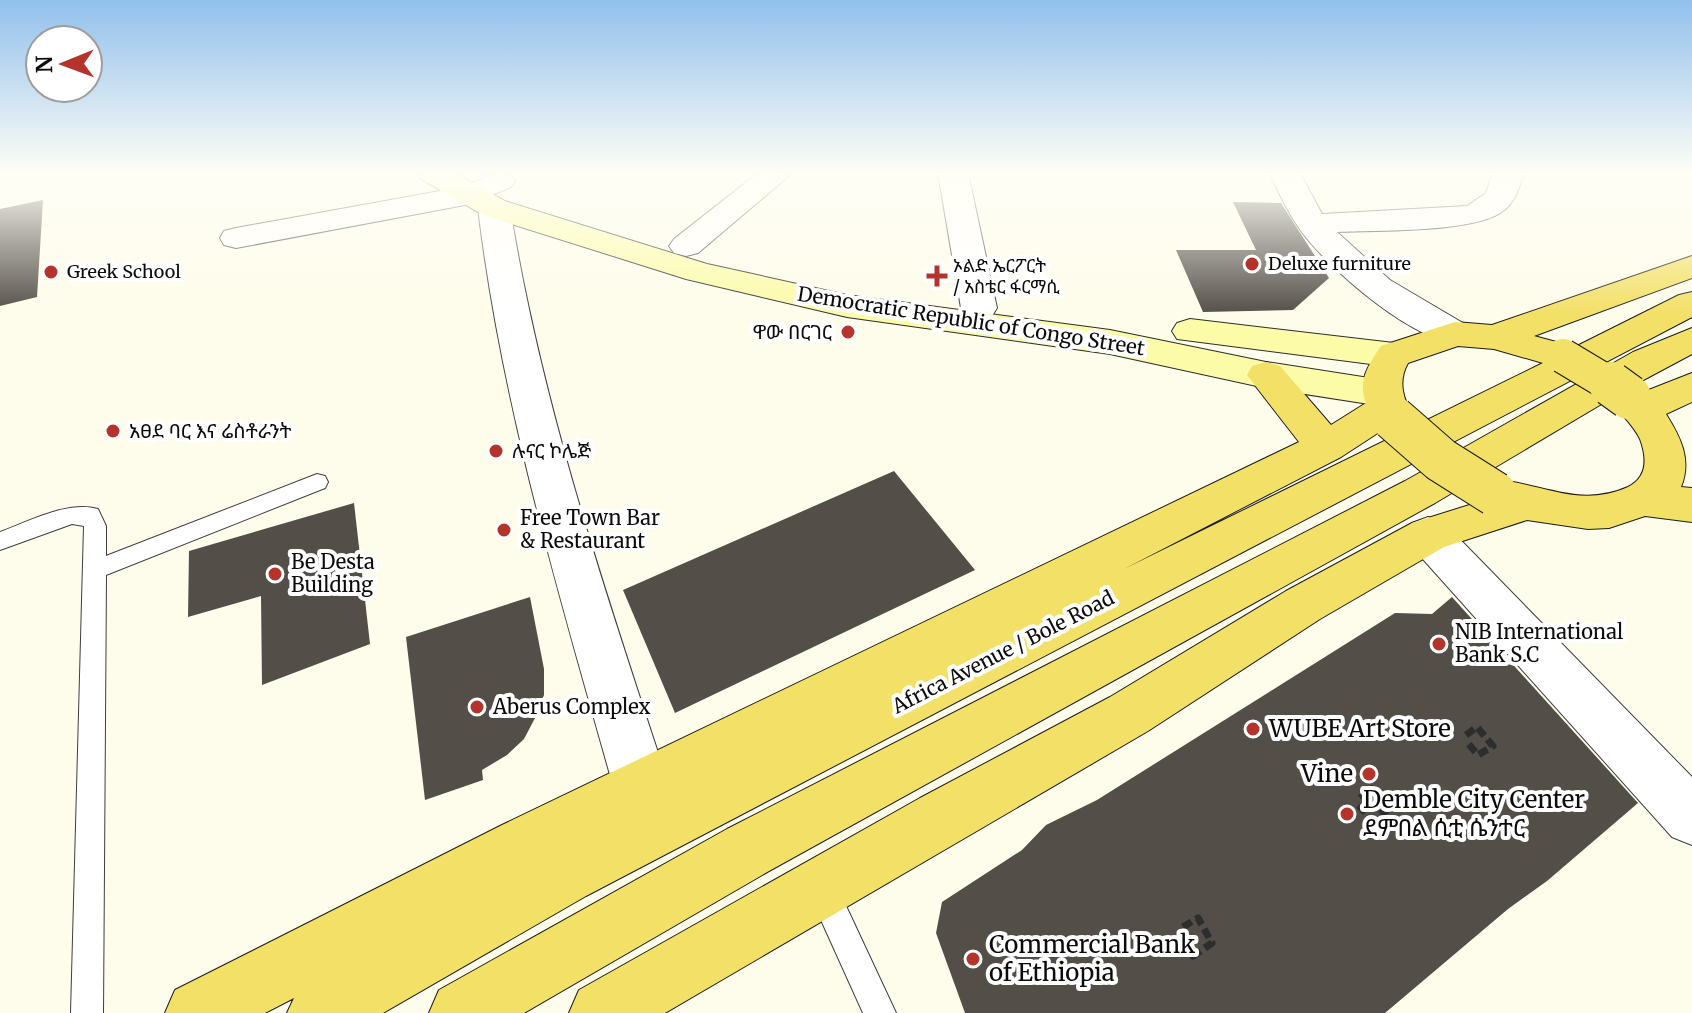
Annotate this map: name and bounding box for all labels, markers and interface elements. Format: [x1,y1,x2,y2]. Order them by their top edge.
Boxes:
north arrow [24,24,104,104]
text: N [30,55,58,73]
place label: Deluxe furniture [1268,252,1411,275]
place label: ኦልድ ኤርፖርት / አስቴር ፋርማሲ [953,254,1060,298]
marker: Deluxe furniture [1243,255,1261,273]
place label: Greek School [67,260,181,283]
marker: Greek School [42,263,60,281]
marker: ኦልድ ኤርፖርት / አስቴር ፋርማሲ [928,267,946,285]
street label: Democratic Republic of Congo Street [796,281,1147,360]
place label: ዋው በርገር [753,319,832,344]
marker: ዋው በርገር [839,323,857,341]
place label: አፀደ ባር እና ሬስቶራንት [129,418,292,443]
marker: አፀደ ባር እና ሬስቶራንት [104,422,122,440]
place label: ሉናር ኮሌጅ [512,438,591,463]
marker: ሉናር ኮሌጅ [487,442,505,460]
place label: Free Town Bar & Restaurant [520,505,660,553]
marker: Free Town Bar & Restaurant [495,521,513,539]
place label: Be Desta Building [291,549,375,597]
marker: Be Desta Building [266,565,284,583]
street label: Africa Avenue / Bole Road [887,585,1118,719]
place label: NIB International Bank S.C [1455,619,1623,667]
marker: NIB International Bank S.C [1430,635,1448,653]
place label: Aberus Complex [492,694,651,719]
marker: Aberus Complex [468,698,486,716]
place label: WUBE Art Store [1268,713,1451,744]
marker: WUBE Art Store [1244,720,1262,738]
place label: Vine [1300,758,1353,789]
marker: Vine [1360,765,1378,783]
place label: Demble City Center ደምበል ሲቲ ሴንተር [1363,784,1585,843]
marker: Demble City Center ደምበል ሲቲ ሴንተር [1338,805,1356,823]
place label: Commercial Bank of Ethiopia [989,929,1196,988]
marker: Commercial Bank of Ethiopia [964,950,982,968]

